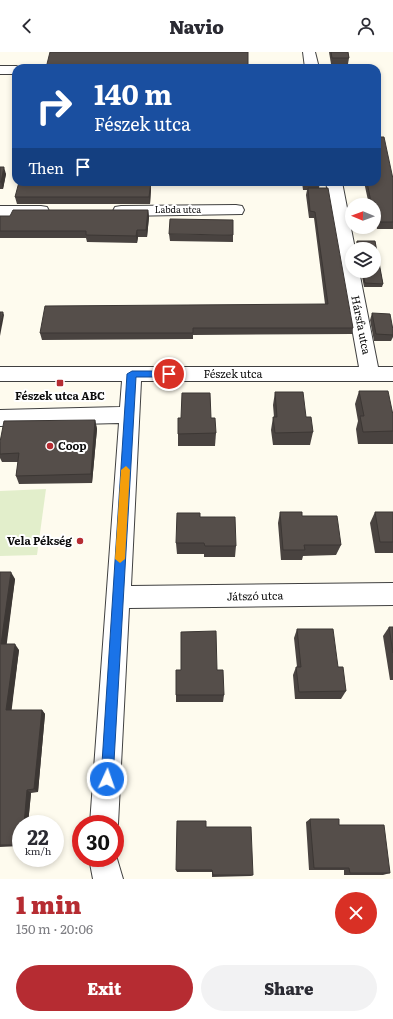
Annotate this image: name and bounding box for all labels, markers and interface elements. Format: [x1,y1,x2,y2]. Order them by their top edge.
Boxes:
text: Navio [169,13,224,40]
icon: back [16,15,38,37]
icon: person [355,15,377,37]
text: 140 m [94,72,172,114]
icon: right [28,80,80,132]
text: Fészek utca [94,110,191,137]
text: Then [28,156,64,179]
icon: arrive [72,156,94,178]
north arrow [345,198,381,234]
map controls [345,198,381,278]
street label: Labda utca [155,202,201,216]
button: layers [345,242,381,278]
street label: Hársfa utca [348,294,376,356]
pin [152,357,186,391]
icon: arrive [158,363,180,385]
street label: Fészek utca [203,365,263,381]
marker: Fészek utca ABC [55,378,65,388]
place label: Fészek utca ABC [15,387,105,403]
place label: Coop [58,437,87,453]
marker: Coop [45,441,55,451]
place label: Vela Pékség [7,532,72,548]
marker: Vela Pékség [75,536,85,546]
street label: Játszó utca [226,587,284,603]
position arrow [86,758,128,800]
speed limit sign: 30 [72,815,124,867]
text: 22 [27,821,49,851]
text: km/h [25,843,51,858]
text: 1 min [16,886,81,921]
button: close [335,892,377,934]
text: 150 m · 20:06 [16,919,93,938]
button: Exit [16,965,193,1011]
button: Share [201,965,377,1011]

